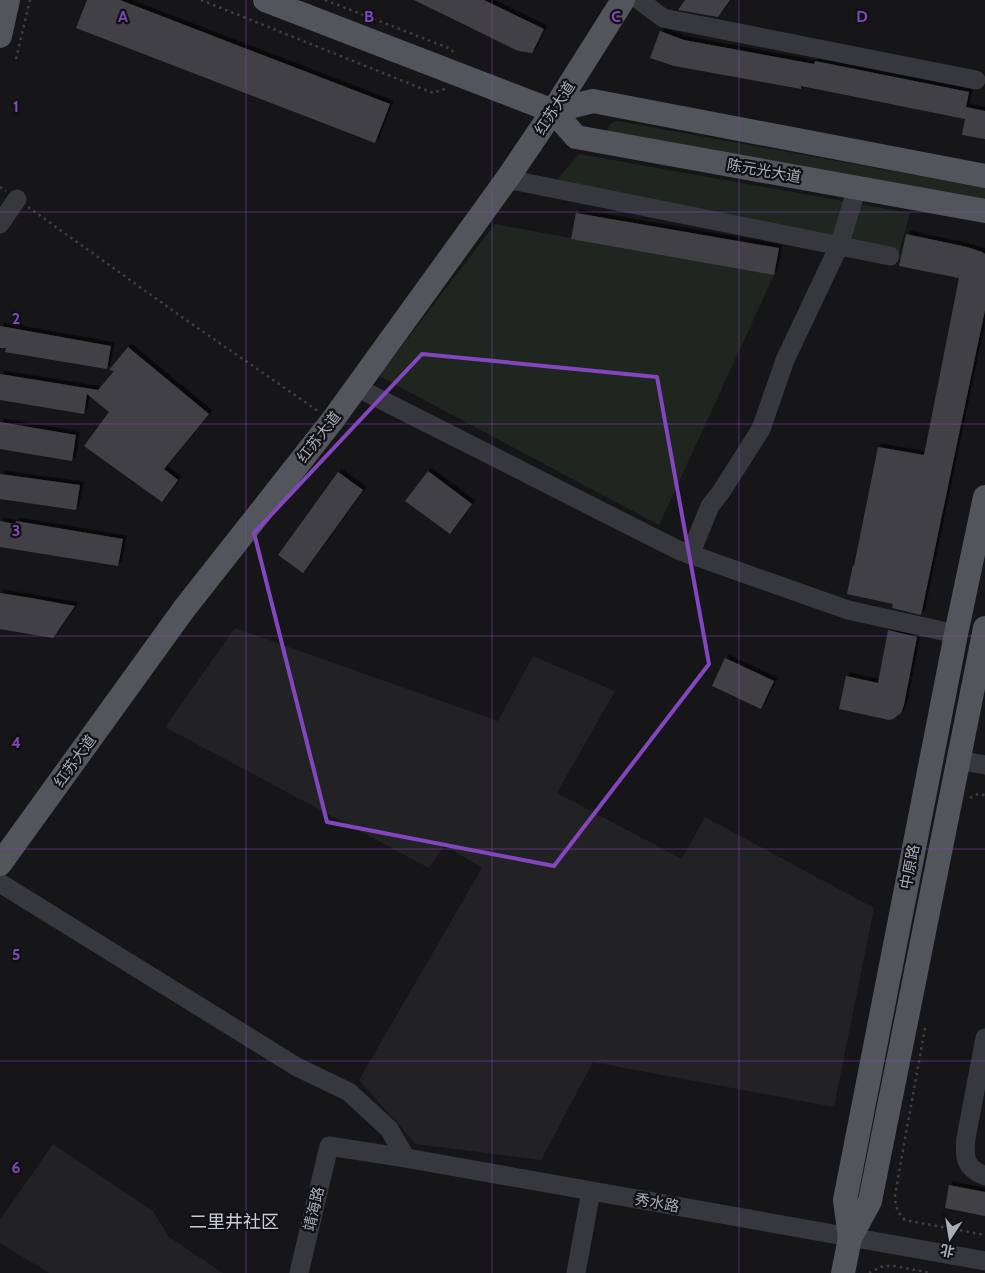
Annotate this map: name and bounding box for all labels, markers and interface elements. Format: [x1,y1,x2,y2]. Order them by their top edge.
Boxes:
text: A [118,7,128,26]
text: B [364,7,374,26]
text: C [611,7,621,26]
text: D [856,7,868,26]
street label: 红苏大道 [531,78,579,138]
text: 1 [13,97,19,116]
street label: 陈元光大道 [725,156,803,186]
text: 2 [12,309,20,328]
street label: 红苏大道 [293,408,345,466]
text: 3 [12,521,20,540]
street label: 红苏大道 [50,731,100,791]
text: 4 [11,733,21,752]
street label: 中原路 [897,843,923,891]
text: 5 [12,945,20,964]
text: 6 [12,1158,21,1177]
street label: 靖海路 [300,1185,328,1233]
street label: 秀水路 [633,1190,681,1216]
district label: 二里井社区 [189,1211,279,1233]
north arrow [925,1213,975,1263]
text: 北 [939,1240,956,1261]

